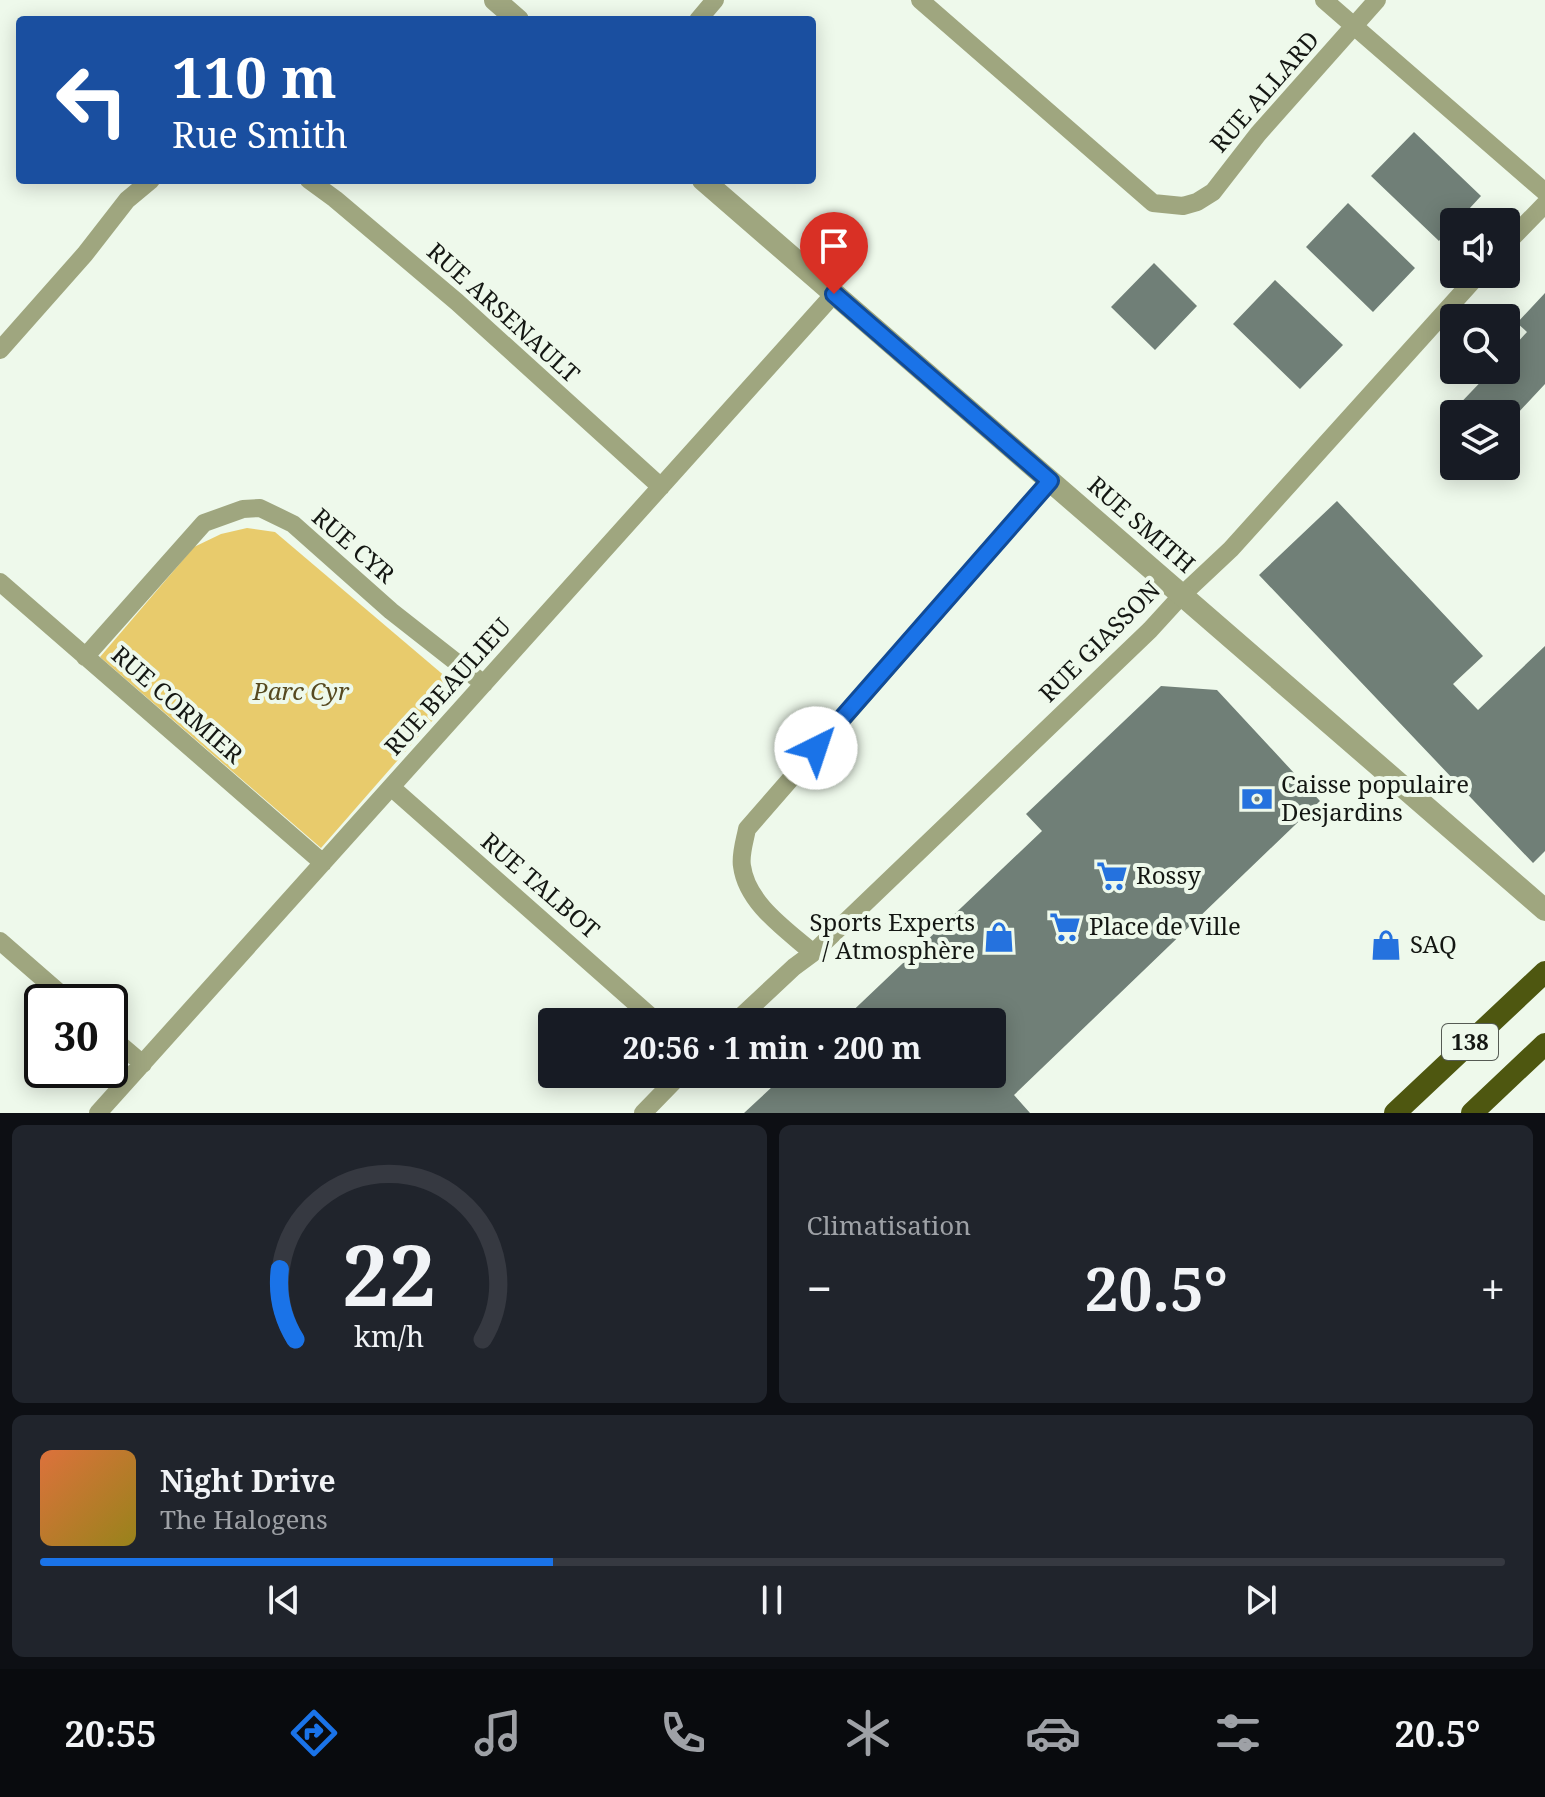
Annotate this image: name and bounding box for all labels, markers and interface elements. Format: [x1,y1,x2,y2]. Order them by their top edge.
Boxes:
street label: RUE ALLARD [1202,23,1326,159]
text: 110 m [172,38,337,114]
icon: left [40,48,144,152]
text: Rue Smith [172,110,348,159]
map controls [1440,208,1520,480]
button: sound [1440,208,1520,288]
pin [800,212,868,294]
icon: arrive [812,224,856,268]
street label: RUE ARSENAULT [421,235,588,389]
button: search [1440,304,1520,384]
button: layers [1440,400,1520,480]
street label: RUE SMITH [1081,468,1203,580]
street label: RUE CYR [306,500,403,590]
street label: RUE GIASSON [1031,573,1167,709]
street label: RUE BEAULIEU [376,610,517,762]
street label: RUE CORMIER [105,638,251,770]
park label: Parc Cyr [252,674,350,707]
position arrow [774,706,858,790]
place label: Caisse populaire Desjardins [1281,767,1469,828]
bank icon: Caisse populaire Desjardins [1240,782,1274,816]
street label: RUE TALBOT [475,824,607,946]
place label: Rossy [1136,858,1201,891]
supermarket icon: Rossy [1095,859,1129,893]
place label: Sports Experts / Atmosphère [810,905,975,966]
place label: Place de Ville [1089,909,1241,942]
supermarket icon: Place de Ville [1048,910,1082,944]
shop icon: Sports Experts / Atmosphère [982,920,1016,954]
place label: SAQ [1410,927,1457,960]
shop icon: SAQ [1369,928,1403,962]
speed limit sign: 30 [24,984,128,1088]
road number: 138 [1442,1024,1498,1060]
text: 20:56 · 1 min · 200 m [623,1027,921,1068]
text: Climatisation [807,1207,971,1243]
text: 22 [342,1217,436,1330]
text: 20.5° [1085,1247,1228,1329]
text: − [807,1258,832,1318]
text: + [1480,1258,1505,1318]
text: km/h [354,1316,424,1355]
text: Night Drive [160,1460,336,1501]
text: The Halogens [160,1501,328,1537]
icon: previous [262,1578,306,1622]
icon: pause [750,1578,794,1622]
icon: next [1239,1578,1283,1622]
icon: directions [286,1705,342,1761]
icon: music [470,1705,526,1761]
icon: phone [655,1705,711,1761]
icon: climate [840,1705,896,1761]
icon: car [1025,1705,1081,1761]
icon: filters [1210,1705,1266,1761]
text: 20:55 [64,1709,157,1758]
text: 20.5° [1395,1709,1481,1758]

